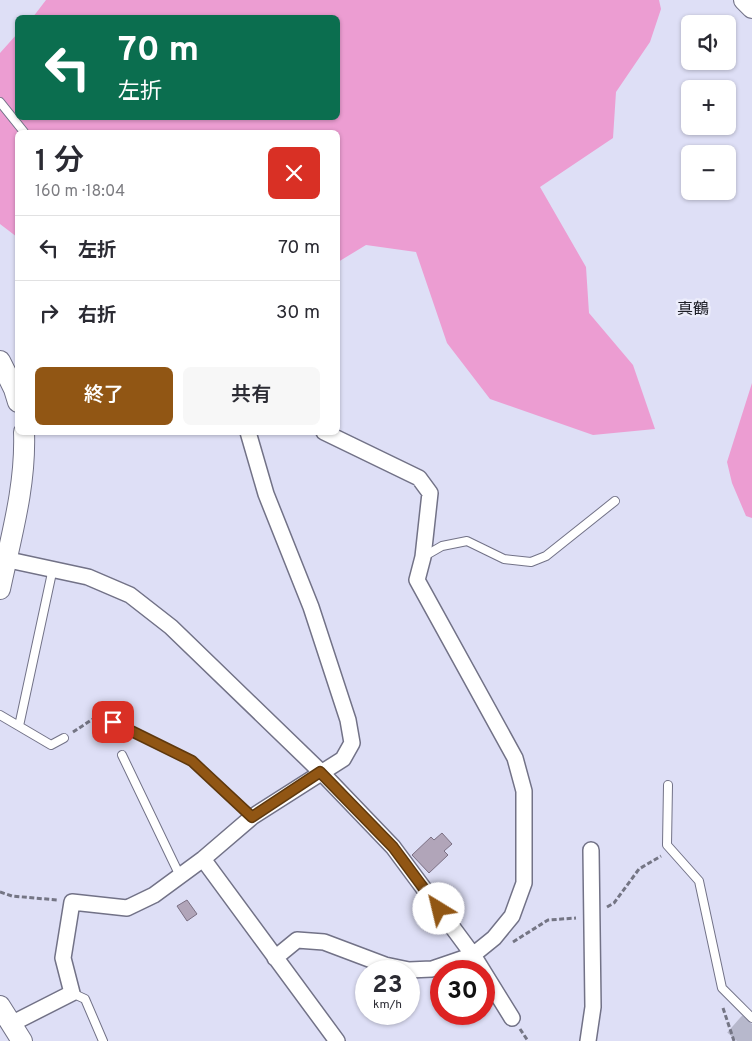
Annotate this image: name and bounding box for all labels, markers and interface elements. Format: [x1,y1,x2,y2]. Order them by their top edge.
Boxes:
map controls [681,15,736,200]
button: sound [681,15,736,70]
text: 70 m [118,29,199,73]
icon: left [35,35,100,100]
text: 左折 [118,79,162,106]
button: + [681,80,736,135]
text: 1 分 [35,144,84,181]
button: − [681,145,736,200]
button: close [268,147,320,199]
text: 160 m · 18:04 [35,182,125,202]
icon: left [35,234,63,262]
text: 70 m [278,236,320,260]
text: 左折 [78,239,116,263]
icon: right [35,299,63,327]
district label: 真鶴 [677,300,709,320]
text: 30 m [276,301,320,325]
text: 右折 [78,304,116,328]
button: 終了 [35,367,173,425]
button: 共有 [183,367,320,425]
pin [92,701,134,743]
icon: arrive [99,708,127,736]
position arrow [412,882,464,934]
speed limit sign: 30 [430,960,495,1025]
text: 23 [372,970,403,1002]
text: km/h [373,997,402,1013]

